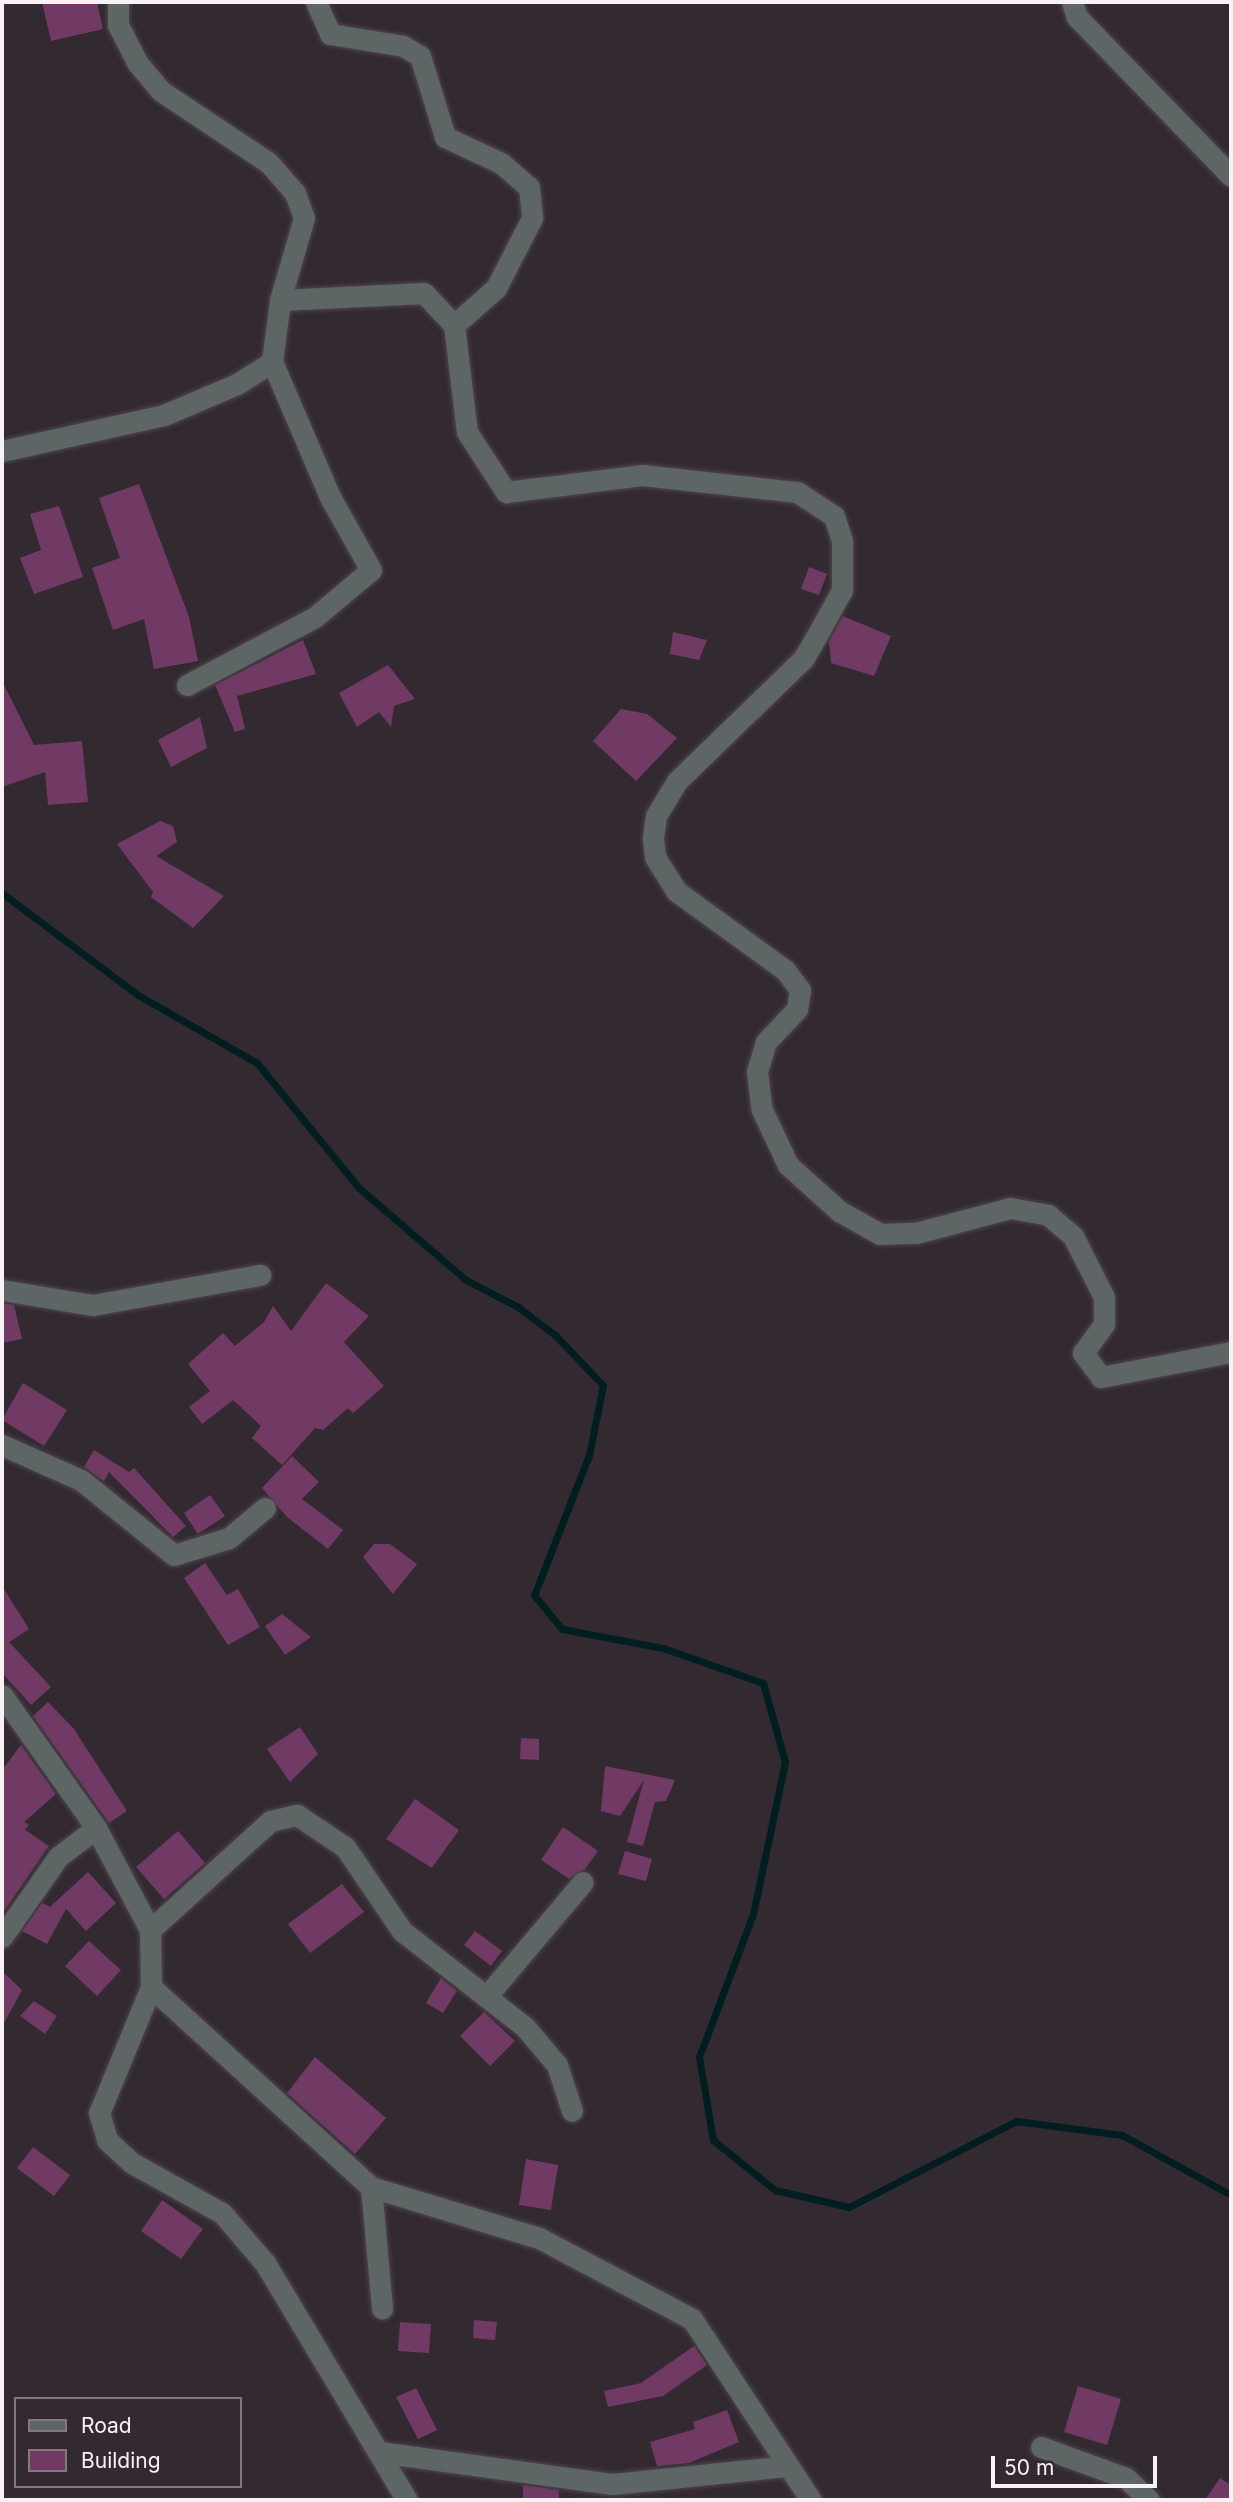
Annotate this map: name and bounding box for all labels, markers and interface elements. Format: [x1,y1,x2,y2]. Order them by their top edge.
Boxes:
legend [14,2397,242,2488]
text: Road [81,2413,132,2438]
scale bar [995,2442,1161,2486]
text: Building [81,2448,161,2473]
text: 50 m [1004,2455,1054,2480]

